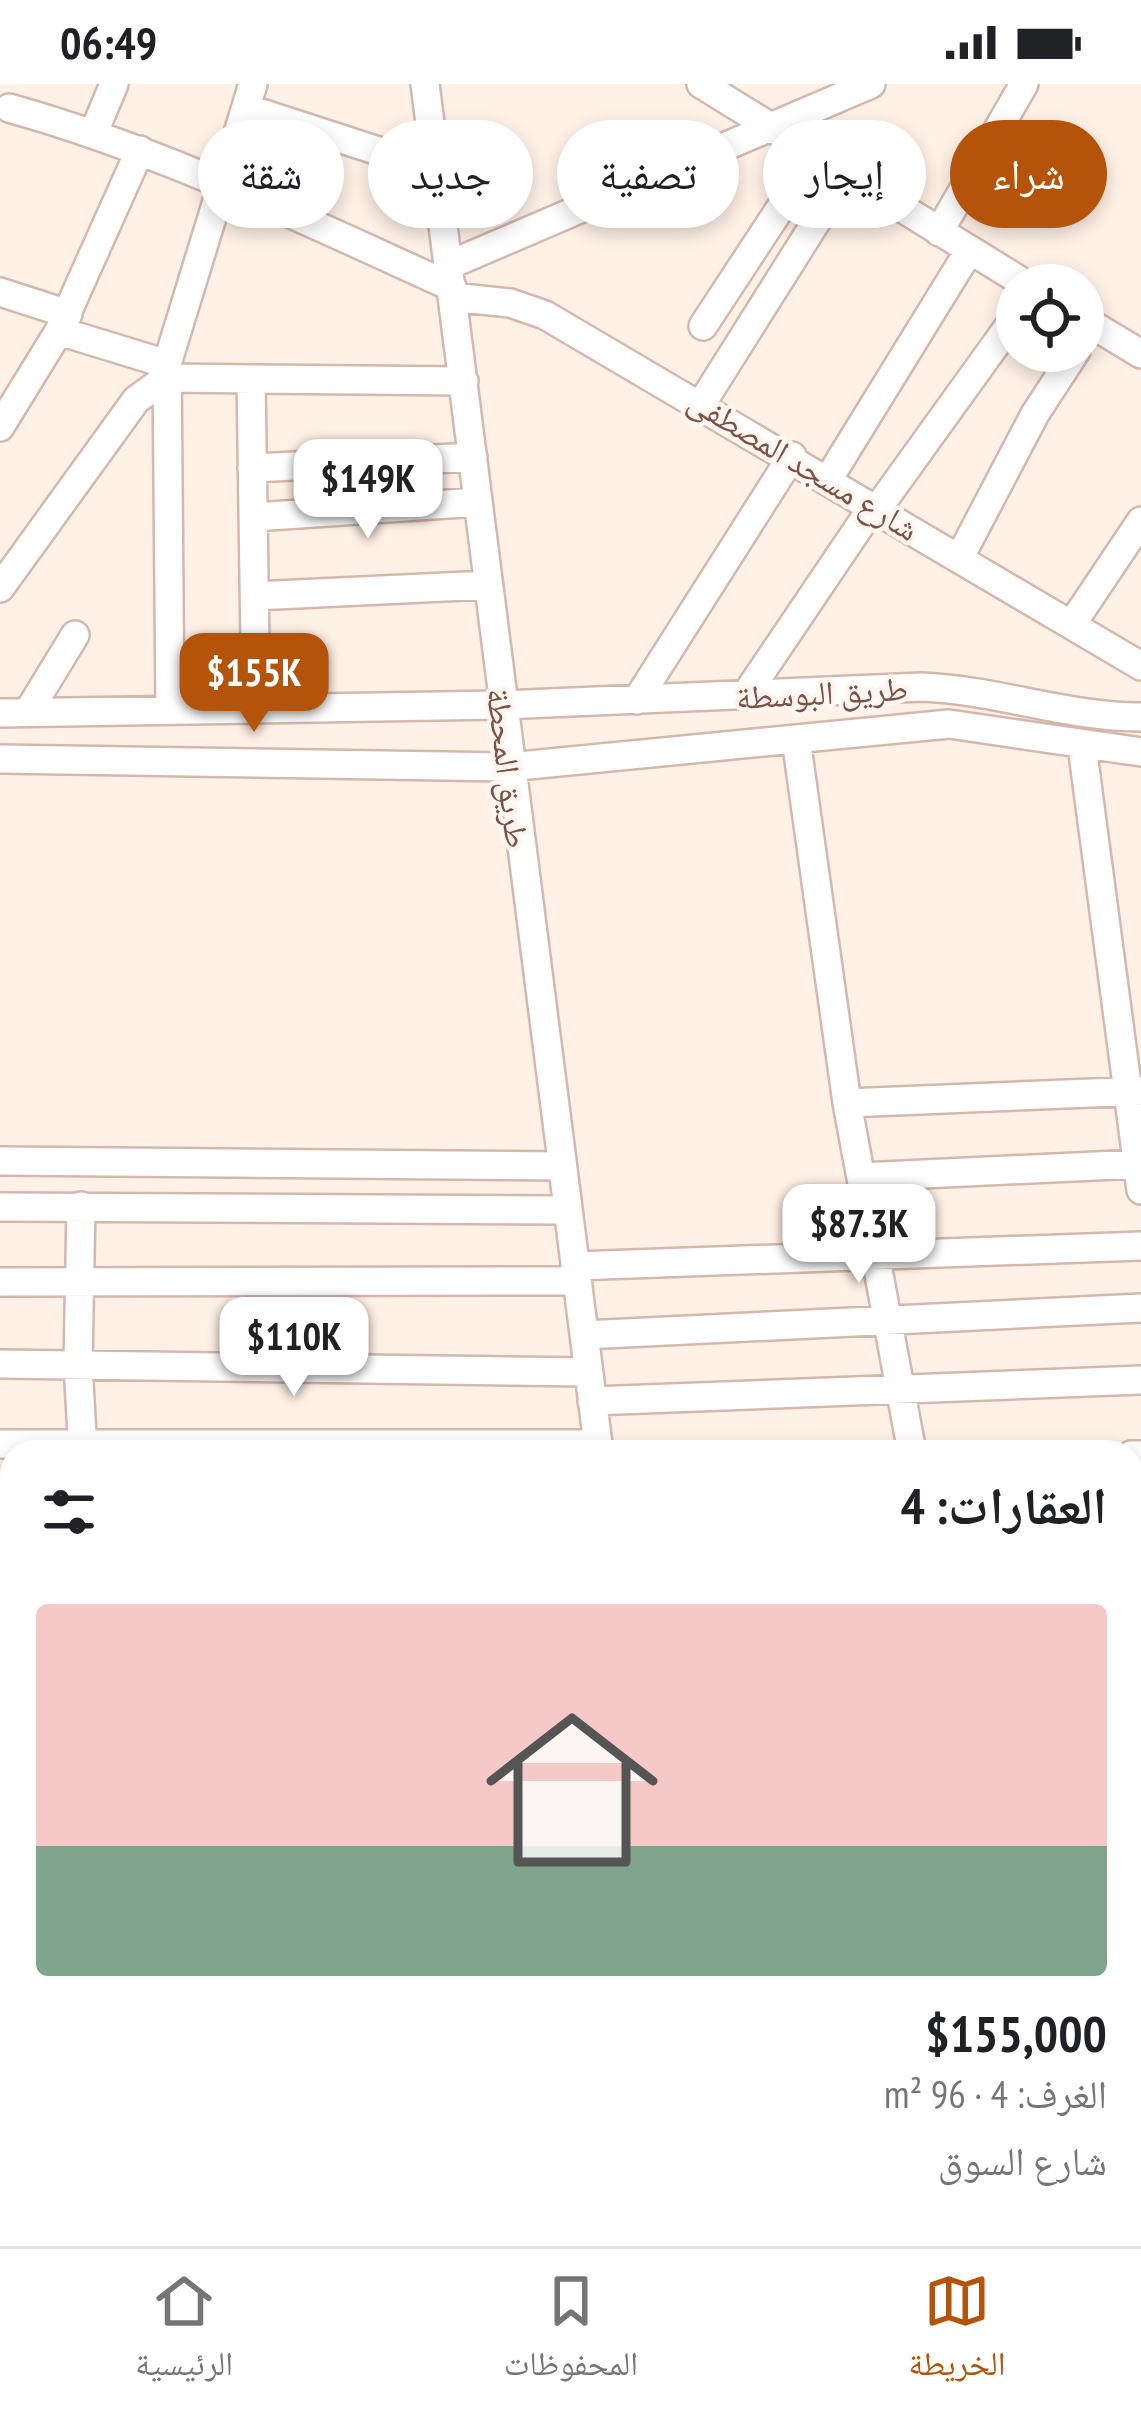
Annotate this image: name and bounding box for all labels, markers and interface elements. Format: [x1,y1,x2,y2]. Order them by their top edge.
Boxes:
text: 06:49 [60,13,157,71]
chip: شقة [198,120,344,228]
chip: جديد [368,120,533,228]
chip: تصفية [557,120,739,228]
chip: إيجار [763,120,926,228]
chip: شراء [950,120,1107,228]
map controls [996,264,1104,372]
button: locate [996,264,1104,372]
street label: شارع مسجد المصطفى [681,378,927,550]
pin: $149K [284,439,452,541]
text: $149K [321,452,415,503]
pin: $155K [170,633,338,735]
text: $155K [207,646,301,697]
street label: طريق البوسطة [735,666,909,718]
street label: طريق المحطة [478,686,540,850]
pin: $87.3K [761,1184,957,1286]
text: $87.3K [809,1197,909,1248]
pin: $110K [210,1297,378,1399]
text: $110K [247,1310,341,1361]
text: العقارات: 4 [900,1472,1107,1538]
icon: filters [36,1479,102,1545]
icon: home [464,1682,680,1898]
text: $155,000 [925,2000,1107,2066]
text: الغرف: 4 · 96 m² [884,2068,1107,2119]
text: شارع السوق [938,2135,1107,2186]
tab: الرئيسية [135,2268,233,2396]
tab: المحفوظات [504,2268,638,2396]
tab: الخريطة [909,2268,1006,2396]

